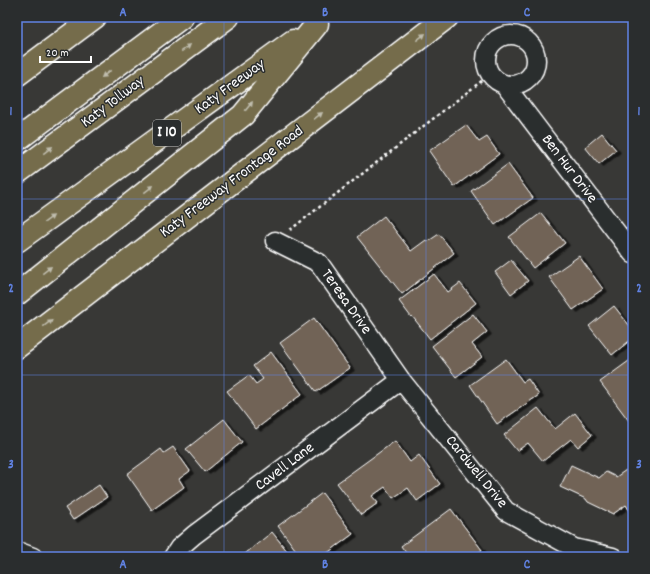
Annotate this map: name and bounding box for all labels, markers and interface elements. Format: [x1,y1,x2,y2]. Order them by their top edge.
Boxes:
text: A [119,4,127,23]
text: B [322,4,328,23]
text: C [524,4,531,23]
one-way arrow [415,33,426,42]
scale bar [40,38,91,64]
one-way arrow [181,43,192,52]
text: 20 m [46,45,69,62]
street label: Katy Freeway [190,53,271,121]
one-way arrow [101,69,111,77]
street label: Katy Tollway [76,70,150,134]
one-way arrow [245,101,254,112]
text: 1 [10,103,13,122]
text: 1 [638,103,641,122]
one-way arrow [312,112,323,121]
road number: I 10 [153,120,181,146]
street label: Katy Freeway Frontage Road [155,120,309,244]
street label: Ben Hur Drive [535,130,603,208]
one-way arrow [43,146,54,154]
one-way arrow [144,184,155,193]
one-way arrow [43,214,54,223]
one-way arrow [42,265,53,274]
street label: Teresa Drive [315,265,377,339]
text: 2 [8,280,14,299]
text: 2 [636,280,642,299]
one-way arrow [43,320,53,328]
street label: Cardwell Drive [439,430,513,514]
street label: Cavell Lane [251,437,319,497]
text: 3 [8,456,14,475]
text: 3 [636,456,642,475]
text: A [119,556,127,574]
text: B [322,556,328,574]
text: C [524,556,531,574]

